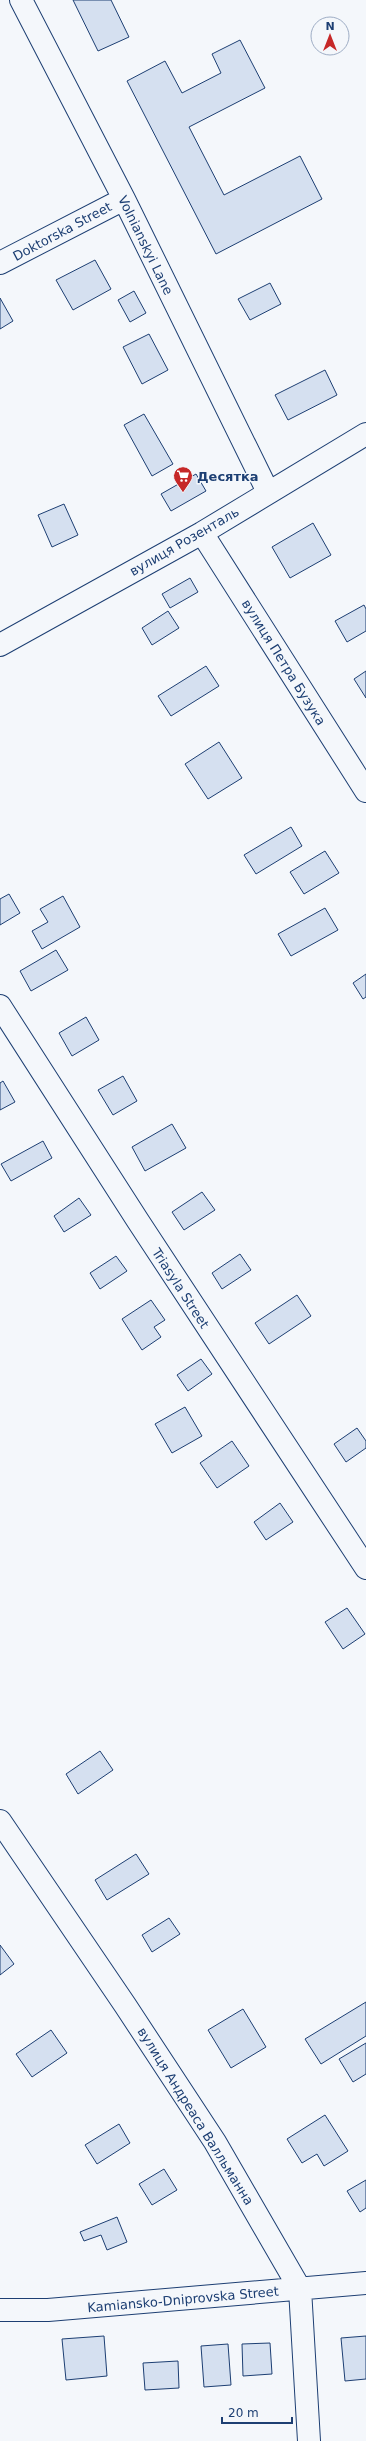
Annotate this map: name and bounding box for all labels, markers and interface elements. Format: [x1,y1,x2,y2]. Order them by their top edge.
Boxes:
north arrow [310,16,350,56]
text: N [325,20,335,33]
street label: Volnianskyi Lane [115,193,176,297]
street label: Doktorska Street [10,199,114,264]
supermarket icon: Десятка [172,465,194,493]
place label: Десятка [197,469,259,484]
street label: вулиця Розенталь [127,504,242,579]
street label: вулиця Петра Бузука [239,597,329,728]
street label: Triasyla Street [149,1245,212,1331]
street label: вулиця Андреаса Валльманна [134,2025,257,2208]
street label: Kamiansko-Dniprovska Street [87,2284,279,2315]
scale bar [222,2399,292,2425]
text: 20 m [228,2406,259,2420]

